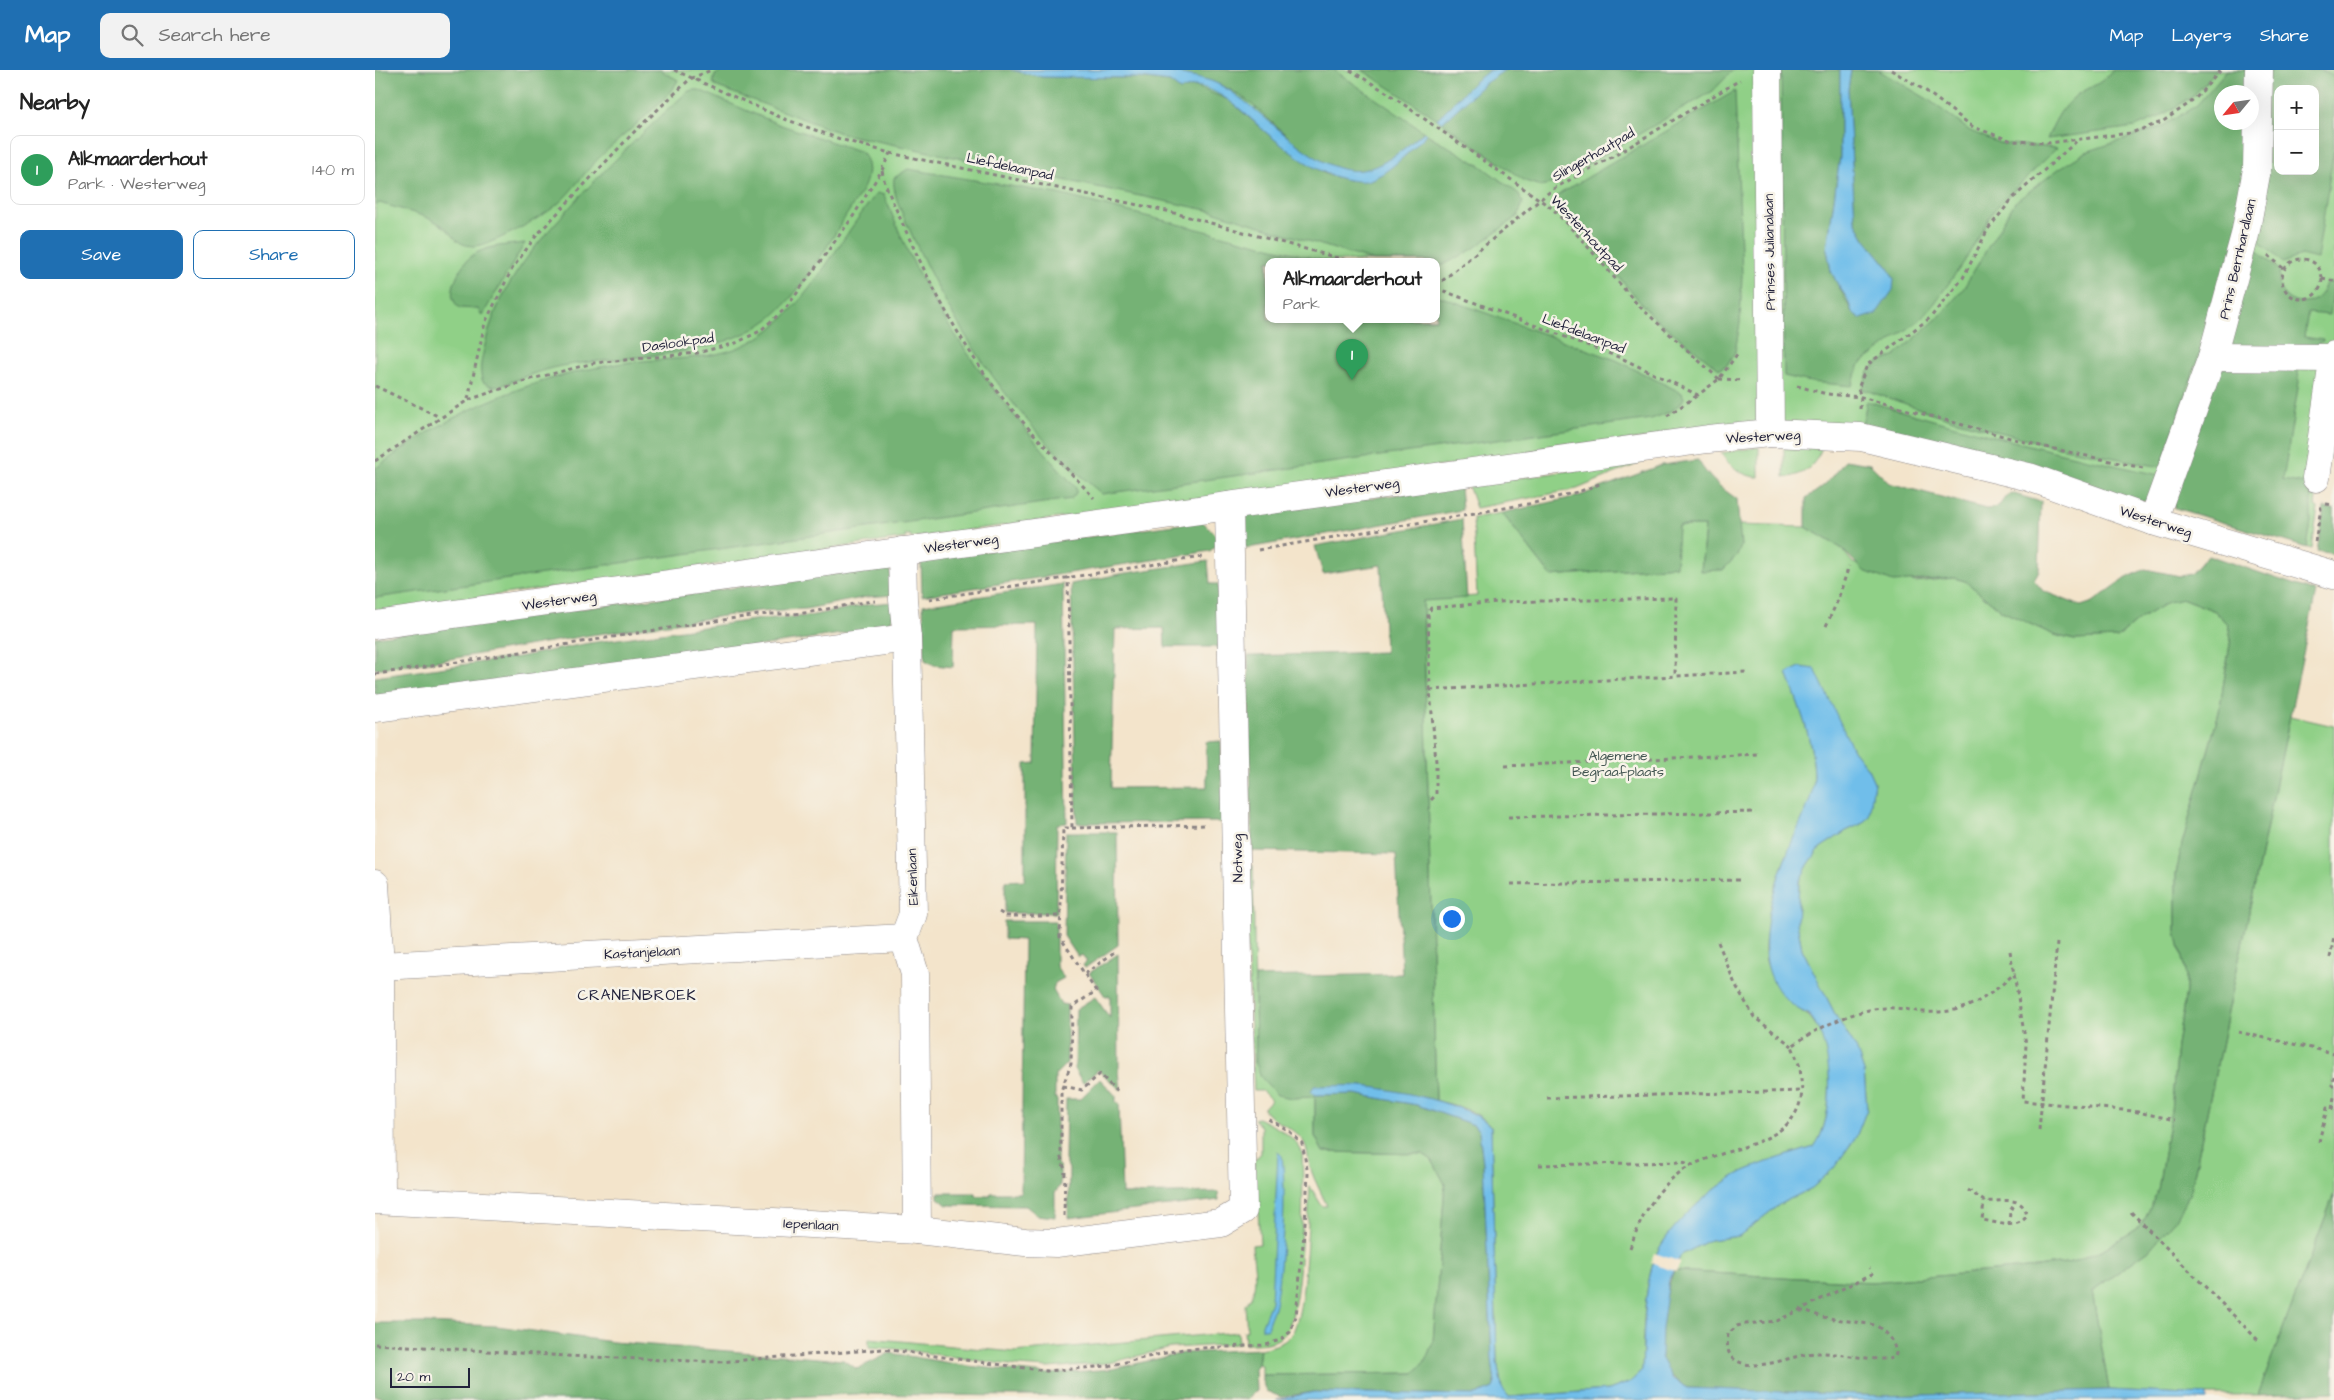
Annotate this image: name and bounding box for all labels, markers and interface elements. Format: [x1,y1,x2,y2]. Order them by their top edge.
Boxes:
search box [100,13,450,58]
text: Map [25,18,70,52]
icon: search [118,21,146,49]
text: Search here [158,22,271,49]
text: Map [2109,23,2143,48]
text: Layers [2171,23,2232,48]
text: Share [2260,23,2309,48]
north arrow [2214,85,2259,130]
map controls [2274,85,2319,175]
button: + [2274,85,2319,130]
text: Nearby [20,88,90,117]
street label: Slingerhoutpad [1548,123,1639,187]
button: − [2274,130,2319,175]
text: Alkmaarderhout [68,146,207,173]
street label: Liefdelaanpad [965,148,1055,186]
text: 1 [36,159,38,181]
text: 140 m [312,159,354,181]
text: Park · Westerweg [68,173,206,195]
street label: Westerhoutpad [1545,191,1627,276]
street label: Prinses Julianalaan [1759,194,1781,310]
street label: Prins Bernhardlaan [2214,197,2262,321]
button: Save [20,230,183,279]
button: Share [193,230,355,279]
popup [1265,258,1440,323]
text: Alkmaarderhout [1283,266,1422,293]
text: Park [1283,293,1320,315]
street label: Liefdelaanpad [1539,309,1628,359]
street label: Daslookpad [641,328,715,358]
pin: 1 [1336,339,1368,380]
street label: Westerweg [1725,425,1801,449]
street label: Westerweg [1324,473,1401,503]
street label: Westerweg [2117,501,2194,543]
street label: Westerweg [923,529,1000,559]
street label: Westerweg [521,586,598,616]
park label: Algemene Begraafplaats [1572,746,1664,782]
street label: Notweg [1228,834,1248,882]
street label: Eikenlaan [902,848,924,906]
your location [1439,906,1465,932]
street label: Kastanjelaan [604,941,680,965]
district label: CRANENBROEK [578,985,696,1006]
street label: Iepenlaan [783,1214,839,1236]
scale bar [390,1365,470,1388]
text: 20 m [397,1367,430,1387]

